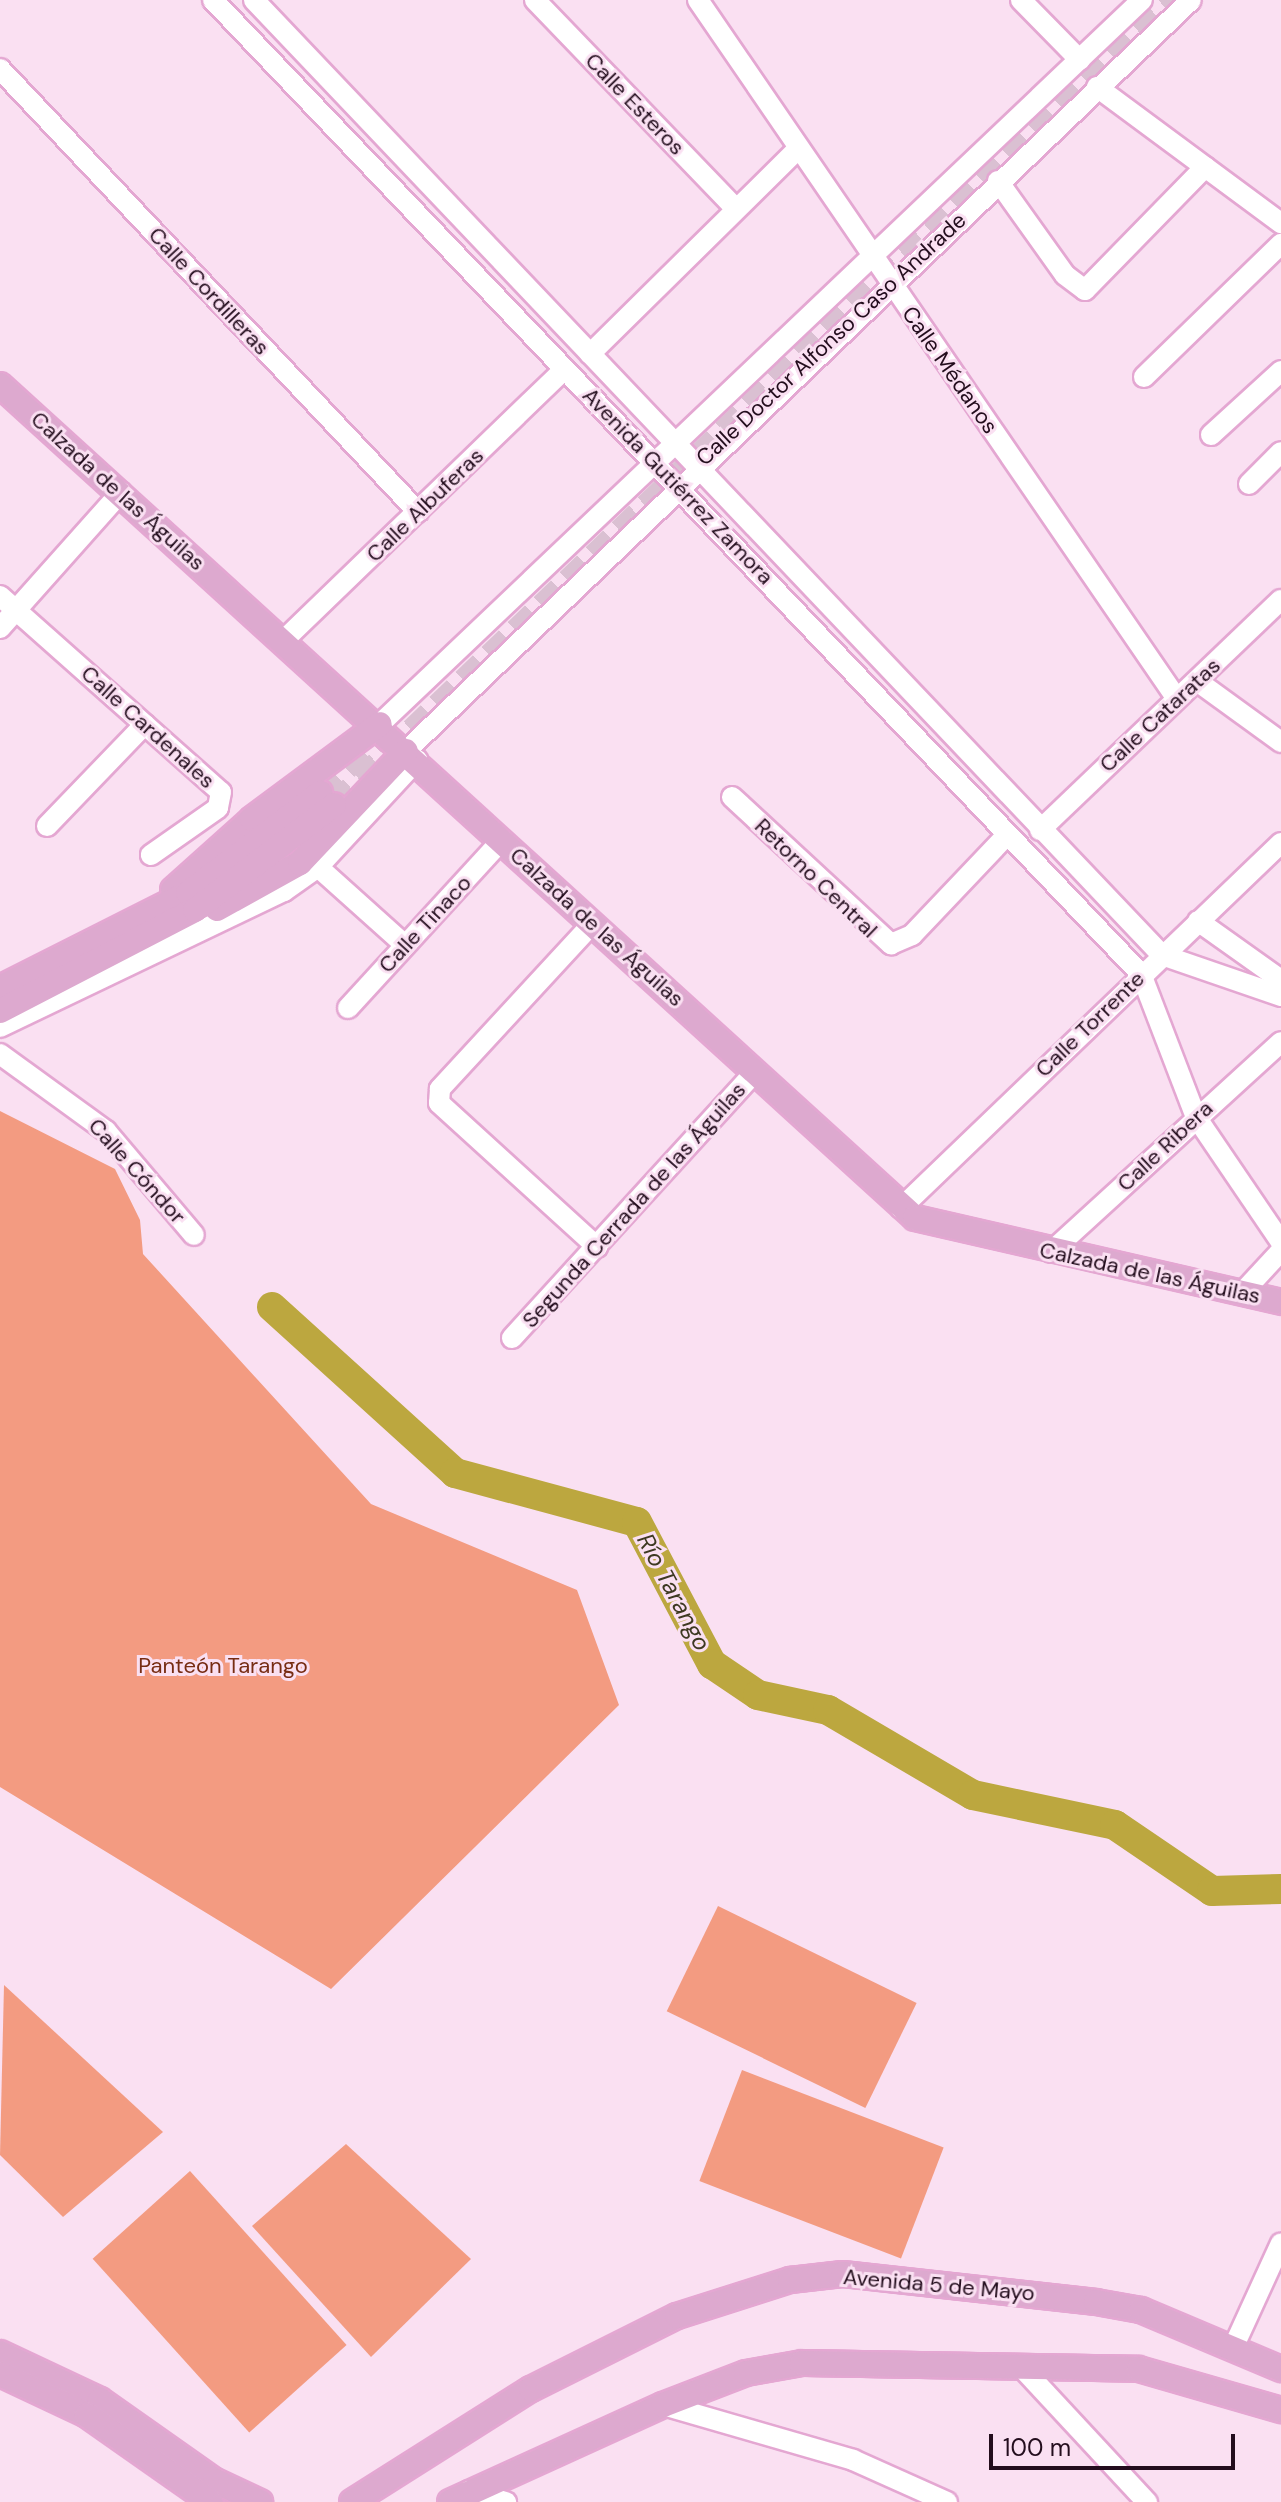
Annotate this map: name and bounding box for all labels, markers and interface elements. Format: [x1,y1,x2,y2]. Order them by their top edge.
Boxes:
street label: Calle Esteros [580,48,690,160]
street label: Calle Doctor Alfonso Caso Andrade [691,207,971,471]
street label: Calle Cordilleras [143,222,275,360]
street label: Calle Médanos [896,301,1004,439]
street label: Avenida Gutiérrez Zamora [577,382,779,590]
street label: Calzada de las Águilas [26,406,210,576]
street label: Calle Albuferas [361,443,489,567]
street label: Calle Cataratas [1094,652,1226,778]
street label: Calle Cardenales [76,660,220,794]
street label: Retorno Central [749,813,883,943]
street label: Calzada de las Águilas [505,842,689,1012]
street label: Calle Tinaco [373,870,477,978]
street label: Calle Torrente [1030,965,1150,1083]
street label: Segunda Cerrada de las Águilas [517,1077,751,1333]
street label: Calle Ribera [1112,1095,1218,1197]
street label: Calle Cóndor [83,1113,191,1229]
street label: Calzada de las Águilas [1037,1237,1263,1309]
water label: Río Tarango [631,1528,717,1656]
park label: Panteón Tarango [138,1653,308,1679]
street label: Avenida 5 de Mayo [842,2263,1036,2307]
scale bar [993,2418,1239,2468]
text: 100 m [1003,2432,1071,2463]

